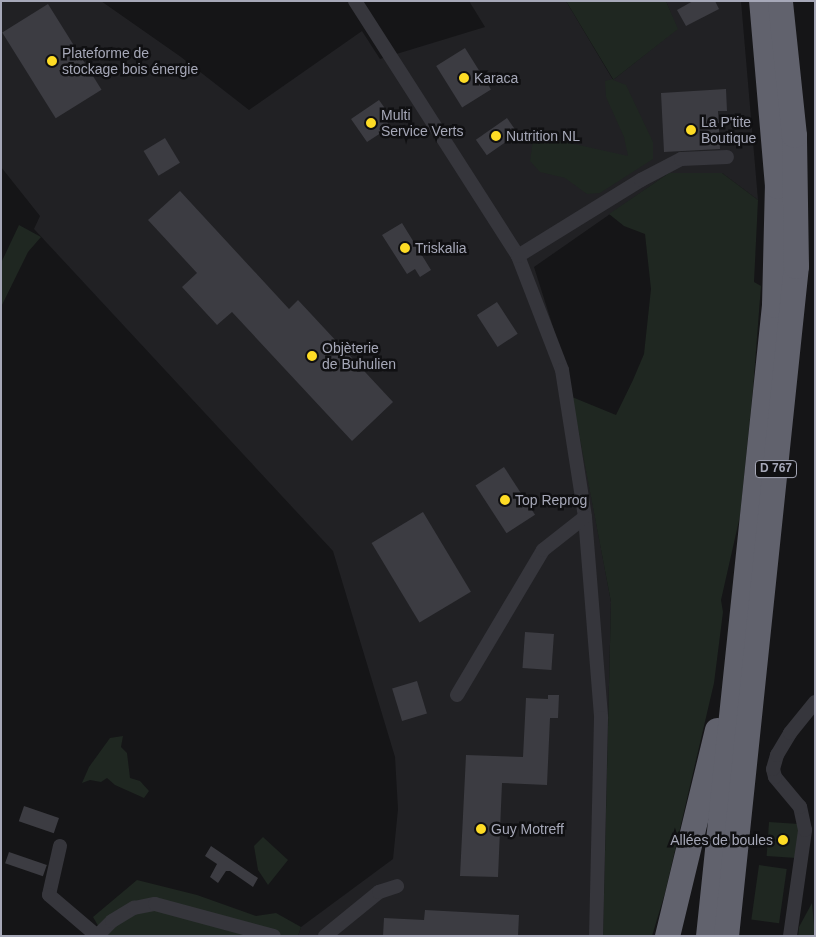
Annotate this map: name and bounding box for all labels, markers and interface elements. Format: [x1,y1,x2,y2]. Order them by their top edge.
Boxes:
place label: Plateforme de stockage bois énergie [62,45,198,78]
marker: Plateforme de stockage bois énergie [46,55,58,67]
place label: Karaca [474,70,518,86]
marker: Karaca [458,72,470,84]
place label: Multi Service Verts [381,107,463,140]
place label: La P'tite Boutique [701,114,756,146]
marker: Multi Service Verts [365,117,377,129]
marker: La P'tite Boutique [685,124,697,136]
place label: Nutrition NL [506,128,580,144]
marker: Nutrition NL [490,130,502,142]
place label: Triskalia [415,240,467,256]
marker: Triskalia [399,242,411,254]
place label: Objèterie de Buhulien [322,340,396,372]
marker: Objèterie de Buhulien [306,350,318,362]
road number: D 767 [755,459,797,478]
place label: Top Reprog [515,492,587,508]
marker: Top Reprog [499,494,511,506]
place label: Guy Motreff [491,821,564,837]
marker: Guy Motreff [475,823,487,835]
place label: Allées de boules [670,832,773,848]
marker: Allées de boules [777,834,789,846]

